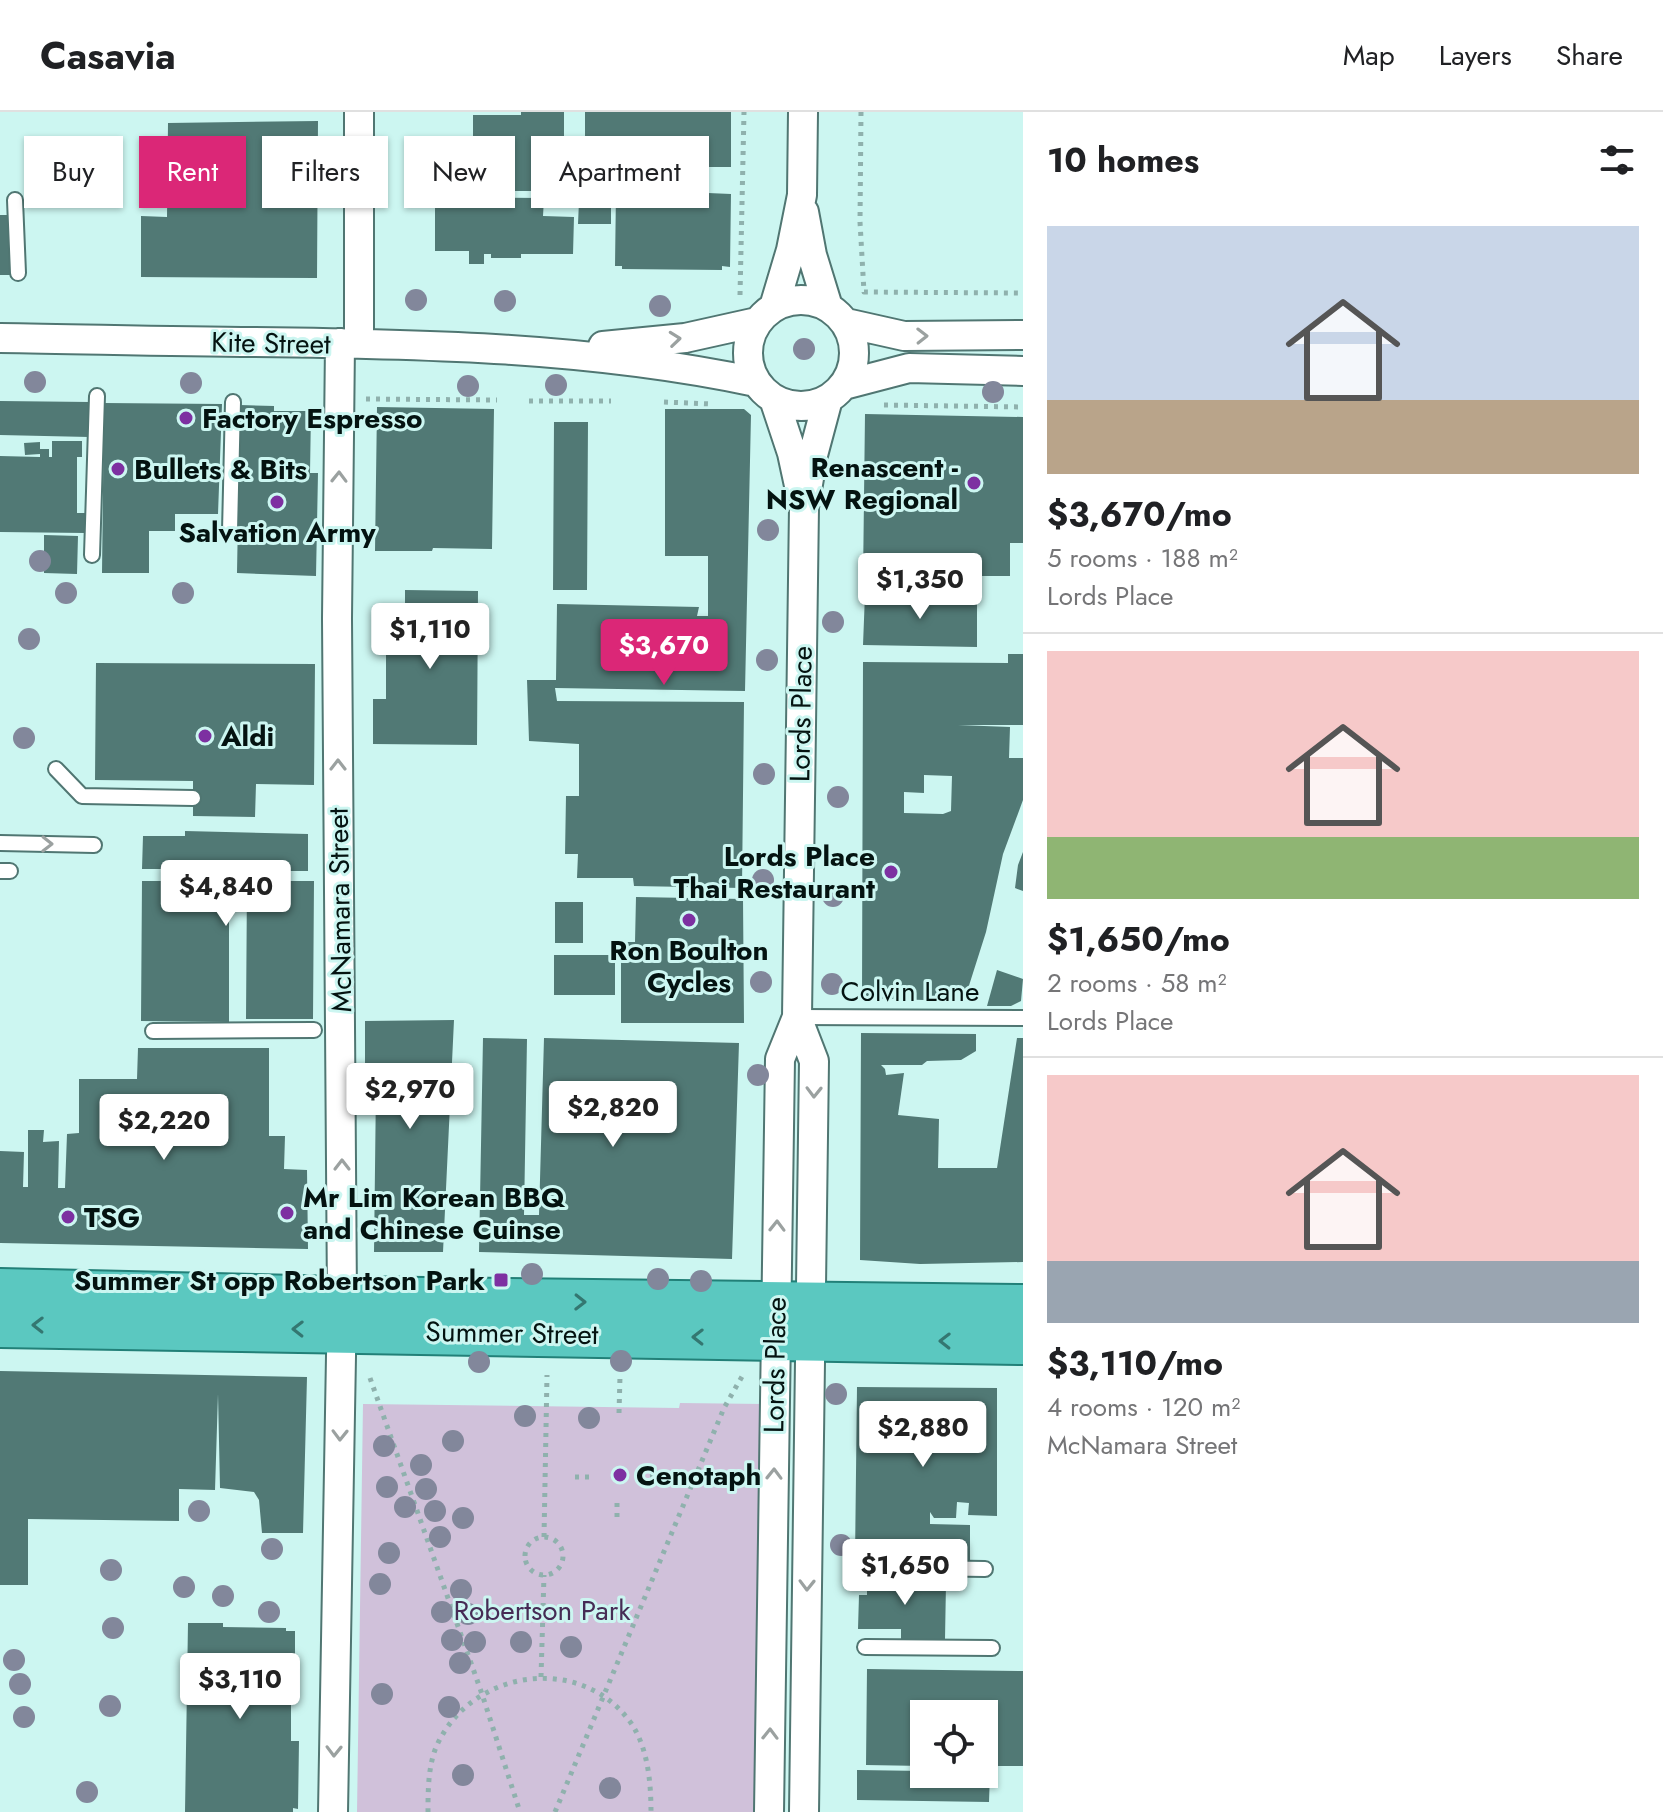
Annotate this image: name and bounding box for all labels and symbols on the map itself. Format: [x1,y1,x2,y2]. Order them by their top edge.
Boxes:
street label: Kite Street [211,321,331,365]
one-way arrow [916,327,929,345]
one-way arrow [669,330,682,347]
place label: Factory Espresso [202,398,422,439]
marker: Factory Espresso [177,409,195,427]
place label: Renascent - NSW Regional [766,447,959,520]
place label: Bullets & Bits [134,449,308,490]
marker: Bullets & Bits [109,460,127,478]
one-way arrow [330,470,348,483]
marker: Renascent - NSW Regional [965,474,983,492]
marker: Salvation Army [268,493,286,511]
place label: Salvation Army [178,512,376,553]
pin: $1,350 [855,553,985,621]
pin: $1,110 [365,603,495,671]
pin: $3,670 [599,619,729,687]
street label: Lords Place [779,646,823,782]
place label: Aldi [220,716,274,757]
marker: Aldi [196,727,214,745]
one-way arrow [329,758,347,771]
street label: McNamara Street [318,807,362,1013]
one-way arrow [41,835,54,853]
place label: Lords Place Thai Restaurant [674,836,875,909]
pin: $4,840 [161,860,291,928]
marker: Lords Place Thai Restaurant [882,863,900,881]
marker: Ron Boulton Cycles [680,911,698,929]
place label: Ron Boulton Cycles [609,930,769,1003]
street label: Colvin Lane [841,971,979,1012]
pin: $2,970 [345,1063,475,1131]
pin: $2,820 [548,1081,678,1149]
one-way arrow [805,1086,822,1099]
pin: $2,220 [99,1094,229,1162]
one-way arrow [333,1158,351,1171]
place label: Mr Lim Korean BBQ and Chinese Cuinse [303,1177,566,1250]
place label: TSG [84,1197,140,1238]
marker: Mr Lim Korean BBQ and Chinese Cuinse [278,1204,296,1222]
marker: TSG [59,1208,77,1226]
one-way arrow [768,1219,786,1232]
place label: Summer St opp Robertson Park [74,1260,485,1301]
marker: Summer St opp Robertson Park [492,1271,510,1289]
one-way arrow [574,1293,587,1310]
street label: Lords Place [753,1297,797,1433]
street label: Summer Street [425,1311,599,1355]
one-way arrow [31,1316,44,1334]
one-way arrow [291,1320,304,1338]
one-way arrow [691,1328,704,1346]
one-way arrow [938,1332,951,1349]
pin: $2,880 [858,1401,988,1469]
one-way arrow [331,1429,349,1442]
place label: Cenotaph [636,1455,762,1496]
marker: Cenotaph [611,1466,629,1484]
one-way arrow [765,1467,783,1480]
pin: $1,650 [840,1539,970,1607]
one-way arrow [798,1579,816,1592]
park label: Robertson Park [453,1590,631,1631]
pin: $3,110 [175,1653,305,1721]
one-way arrow [761,1727,779,1740]
one-way arrow [325,1745,343,1758]

